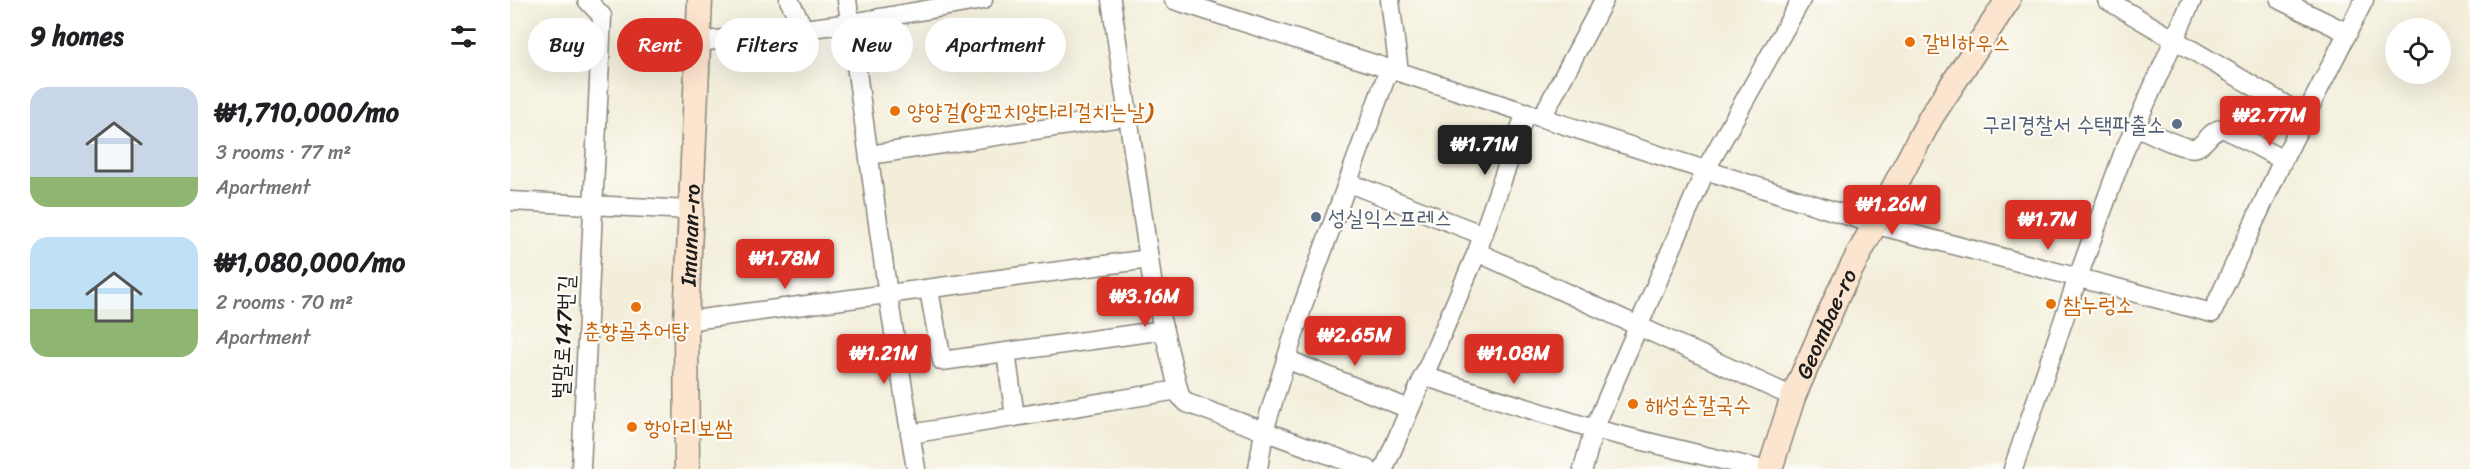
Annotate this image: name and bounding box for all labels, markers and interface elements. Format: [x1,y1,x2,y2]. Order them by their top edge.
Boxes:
text: 9 homes [30,13,124,59]
chip: Buy [528,18,605,72]
chip: Rent [617,18,703,72]
chip: Filters [715,18,819,72]
chip: New [831,18,913,72]
chip: Apartment [925,18,1066,72]
map controls [2385,18,2451,84]
button: locate [2385,18,2451,84]
icon: filters [447,20,480,53]
place label: 갈비하우스 [1922,23,2011,62]
marker: 갈비하우스 [1903,35,1917,49]
text: ₩1,710,000/mo [216,89,399,135]
place label: 양양걸(양꼬치양다리걸치는날) [907,92,1154,131]
pin: ₩2.77M [2221,96,2319,147]
text: ₩2.77M [2234,98,2306,133]
marker: 양양걸(양꼬치양다리걸치는날) [888,104,902,118]
place label: 구리경찰서 수택파출소 [1982,105,2165,144]
icon: home [78,111,150,183]
marker: 구리경찰서 수택파출소 [2170,117,2184,131]
pin: ₩1.71M [1436,125,1534,176]
text: ₩1.71M [1452,127,1518,162]
text: 3 rooms · 77 m² [216,135,351,170]
text: Apartment [216,170,310,205]
street label: Imunan-ro [668,183,711,288]
pin: ₩1.26M [1843,185,1941,236]
text: ₩1.26M [1857,187,1927,222]
place label: 성실익스프레스 [1328,198,1452,237]
pin: ₩1.7M [2006,200,2090,251]
text: ₩1.7M [2019,202,2077,237]
marker: 성실익스프레스 [1309,210,1323,224]
text: ₩1,080,000/mo [216,239,405,285]
pin: ₩1.78M [736,239,834,290]
text: ₩1.78M [750,241,820,276]
icon: home [78,261,150,333]
street label: Geombae-ro [1784,261,1868,385]
street label: 벌말로147번길 [540,274,586,400]
pin: ₩3.16M [1096,277,1194,328]
text: ₩3.16M [1111,279,1179,314]
text: 2 rooms · 70 m² [216,285,353,320]
place label: 참누렁소 [2063,285,2134,324]
marker: 참누렁소 [2044,297,2058,311]
marker: 춘향골추어탕 [629,300,643,314]
place label: 춘향골추어탕 [583,311,689,350]
pin: ₩2.65M [1306,316,1404,367]
text: ₩2.65M [1319,318,1391,353]
text: Apartment [216,320,310,355]
pin: ₩1.21M [835,334,933,385]
pin: ₩1.08M [1465,334,1563,385]
text: ₩1.21M [851,336,917,371]
text: ₩1.08M [1478,336,1550,371]
place label: 해성손칼국수 [1645,385,1751,424]
marker: 해성손칼국수 [1626,397,1640,411]
place label: 항아리보쌈 [644,408,733,447]
marker: 항아리보쌈 [625,420,639,434]

